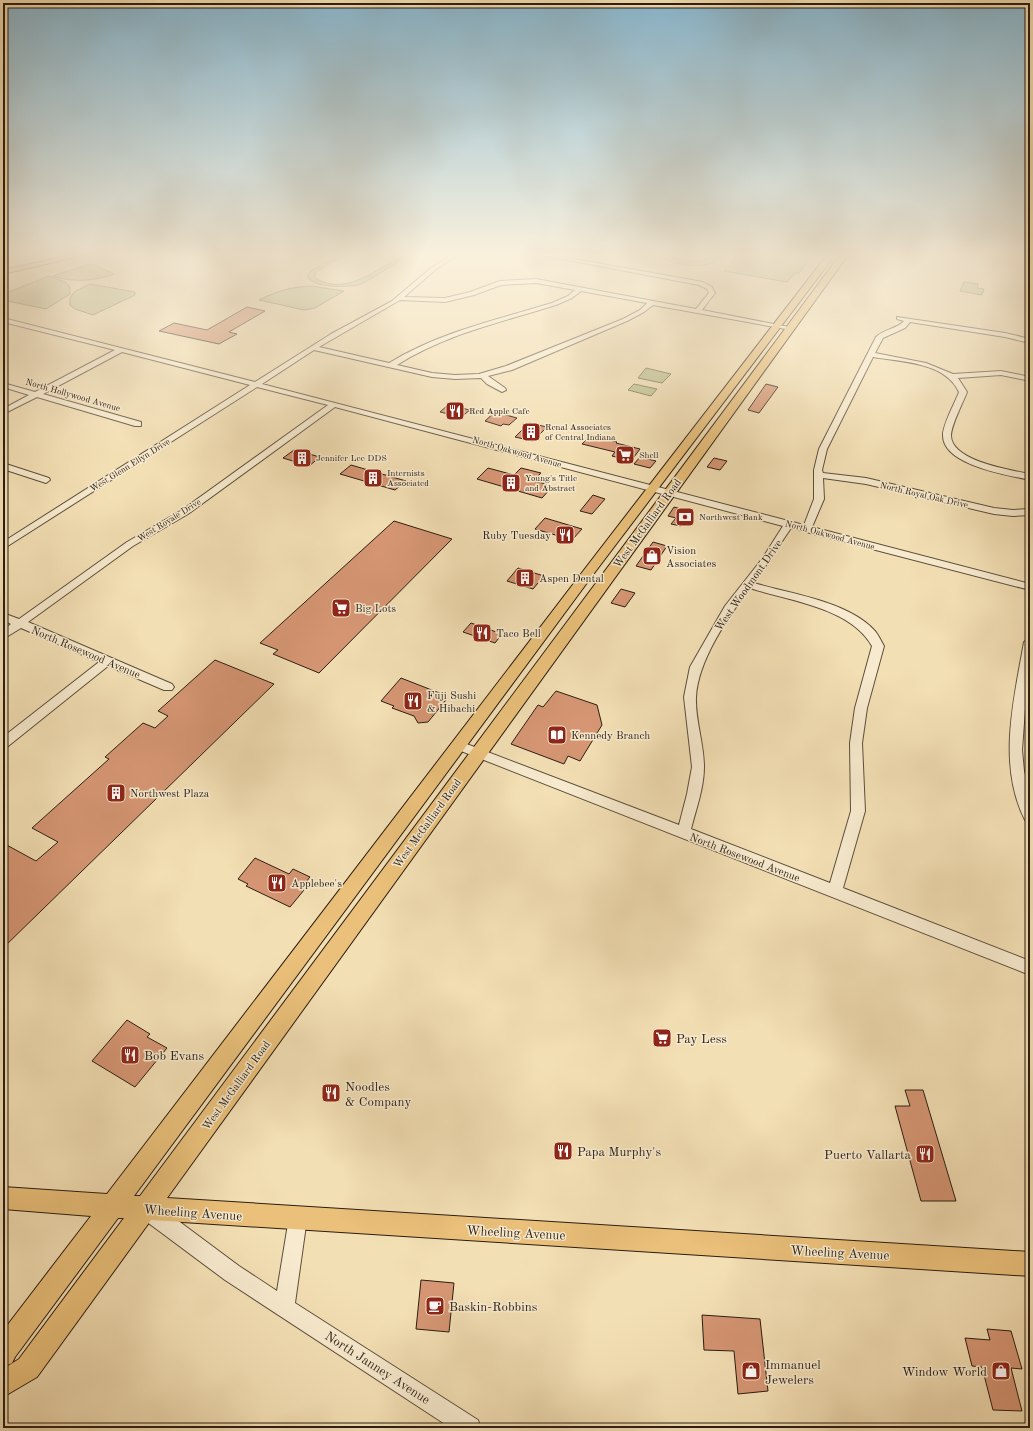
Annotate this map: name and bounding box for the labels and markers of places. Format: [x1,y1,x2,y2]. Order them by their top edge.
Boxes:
restaurant icon: Red Apple Cafe [444,400,466,422]
place label: Red Apple Cafe [469,407,530,416]
building icon: Renal Associates of Central Indiana [520,421,542,443]
place label: Renal Associates of Central Indiana [545,423,616,442]
supermarket icon: Shell [614,444,636,466]
building icon: Jennifer Lee DDS [291,447,313,469]
place label: Shell [639,451,659,460]
place label: Jennifer Lee DDS [316,454,387,463]
building icon: Internists Associated [362,467,384,489]
place label: Internists Associated [387,469,429,488]
building icon: Young's Title and Abstract [500,472,522,494]
place label: Young's Title and Abstract [525,474,577,493]
bank icon: Northwest Bank [674,506,696,528]
place label: Northwest Bank [699,513,763,522]
restaurant icon: Ruby Tuesday [554,524,576,546]
place label: Ruby Tuesday [482,531,551,542]
shop icon: Vision Associates [641,545,663,567]
place label: Vision Associates [666,546,717,570]
building icon: Aspen Dental [514,567,536,589]
place label: Aspen Dental [539,574,604,585]
supermarket icon: Big Lots [330,597,352,619]
place label: Big Lots [355,604,396,615]
restaurant icon: Taco Bell [471,622,493,644]
place label: Taco Bell [496,629,541,640]
restaurant icon: Fuji Sushi & Hibachi [402,690,424,712]
place label: Fuji Sushi & Hibachi [427,691,476,715]
library icon: Kennedy Branch [546,724,568,746]
place label: Kennedy Branch [571,731,650,742]
building icon: Northwest Plaza [105,782,127,804]
place label: Northwest Plaza [130,789,210,800]
restaurant icon: Applebee's [266,872,288,894]
place label: Applebee's [291,879,342,890]
supermarket icon: Pay Less [651,1027,673,1049]
place label: Pay Less [676,1033,727,1046]
restaurant icon: Bob Evans [119,1044,141,1066]
place label: Bob Evans [144,1050,205,1063]
place label: Noodles & Company [345,1081,412,1109]
restaurant icon: Noodles & Company [320,1082,342,1104]
restaurant icon: Papa Murphy's [552,1140,574,1162]
restaurant icon: Puerto Vallarta [914,1143,936,1165]
place label: Papa Murphy's [577,1146,661,1159]
place label: Puerto Vallarta [824,1149,912,1162]
cafe icon: Baskin-Robbins [424,1295,446,1317]
place label: Baskin-Robbins [449,1301,538,1314]
place label: Immanuel Jewelers [765,1359,821,1387]
shop icon: Immanuel Jewelers [740,1360,762,1382]
shop icon: Window World [990,1360,1012,1382]
place label: Window World [902,1366,987,1379]

